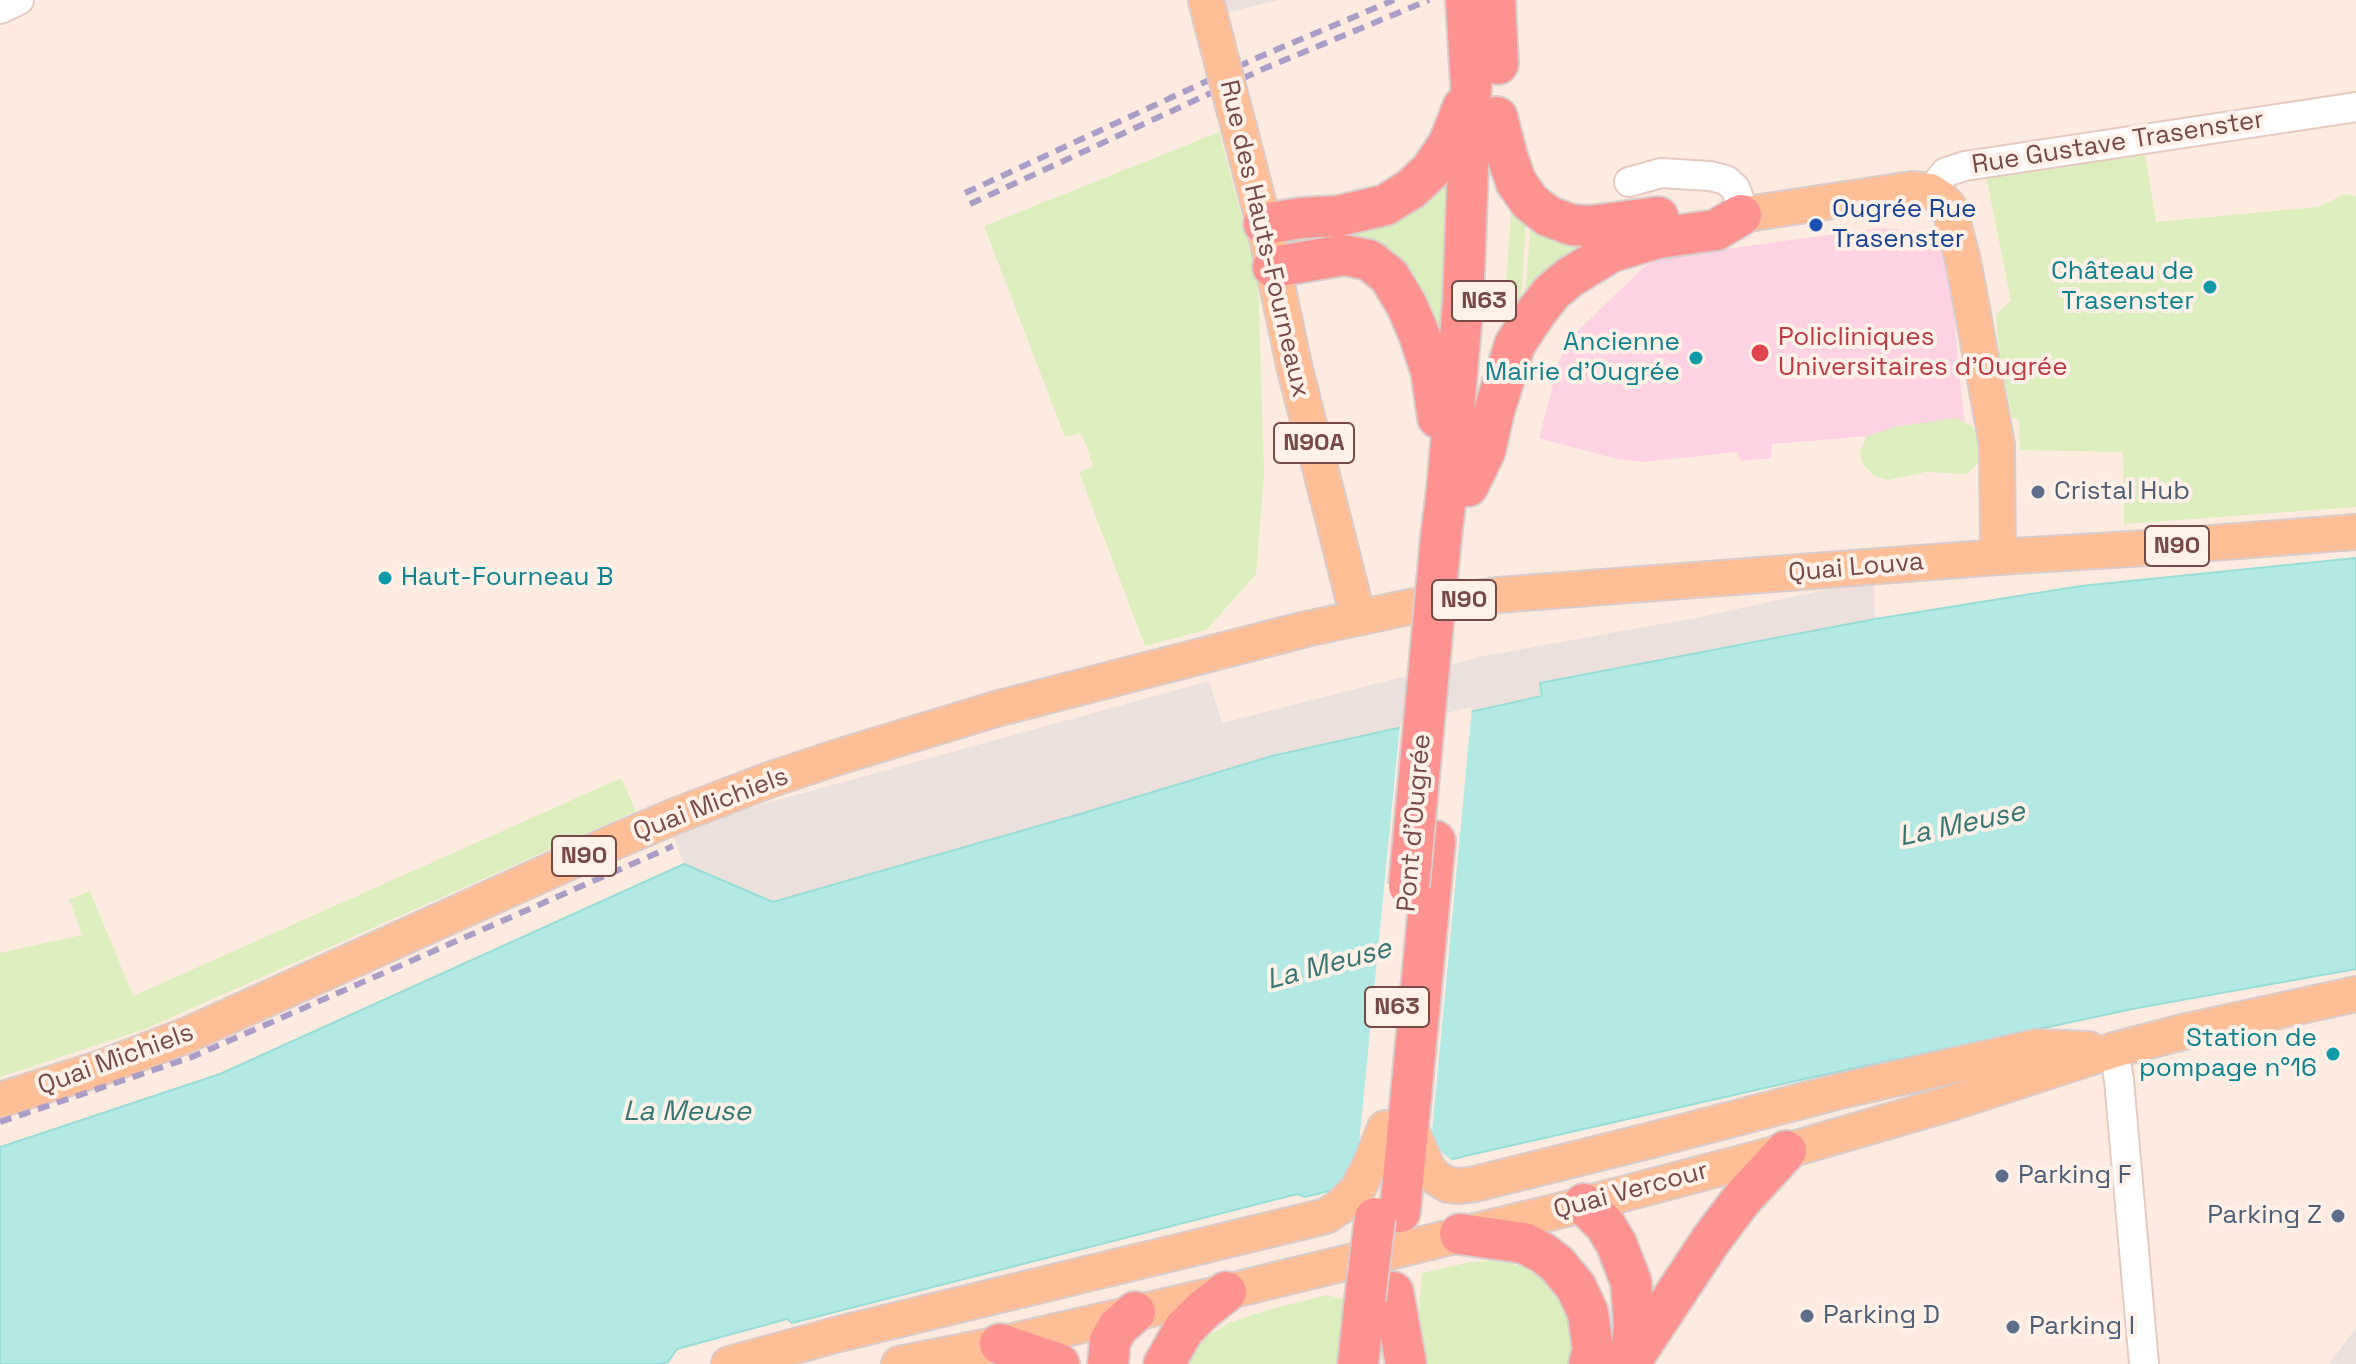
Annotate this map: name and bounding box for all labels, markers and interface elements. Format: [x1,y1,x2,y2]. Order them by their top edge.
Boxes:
street label: Rue des Hauts-Fourneaux [1212,77,1316,401]
street label: Rue Gustave Trasenster [1970,105,2266,181]
place label: Ougrée Rue Trasenster [1832,194,1977,256]
marker: Ougrée Rue Trasenster [1807,216,1825,234]
place label: Château de Trasenster [2051,256,2194,318]
marker: Château de Trasenster [2201,278,2219,296]
road number: N63 [1452,281,1516,321]
place label: Policliniques Universitaires d'Ougrée [1778,322,2068,384]
place label: Ancienne Mairie d'Ougrée [1485,327,1680,388]
marker: Policliniques Universitaires d'Ougrée [1749,342,1771,364]
marker: Ancienne Mairie d'Ougrée [1687,349,1705,367]
road number: N90A [1274,423,1354,463]
place label: Cristal Hub [2054,476,2190,508]
marker: Cristal Hub [2029,483,2047,501]
road number: N90 [2145,526,2209,566]
street label: Quai Louva [1787,547,1925,589]
place label: Haut-Fourneau B [401,562,613,594]
marker: Haut-Fourneau B [376,569,394,587]
road number: N90 [1432,580,1496,620]
street label: Pont d'Ougrée [1392,733,1438,913]
street label: Quai Michiels [629,761,793,849]
water label: La Meuse [1896,795,2028,855]
road number: N90 [552,836,616,876]
water label: La Meuse [1263,932,1395,998]
road number: N63 [1365,987,1429,1027]
street label: Quai Michiels [34,1017,198,1103]
place label: Station de pompage n°16 [2139,1023,2317,1084]
marker: Station de pompage n°16 [2324,1045,2342,1063]
water label: La Meuse [623,1095,751,1129]
street label: Quai Vercour [1550,1155,1712,1227]
place label: Parking F [2018,1160,2132,1192]
marker: Parking F [1993,1167,2011,1185]
place label: Parking Z [2207,1200,2322,1232]
marker: Parking Z [2329,1207,2347,1225]
place label: Parking D [1823,1300,1940,1332]
marker: Parking D [1798,1307,1816,1325]
place label: Parking I [2029,1311,2135,1343]
marker: Parking I [2004,1318,2022,1336]

